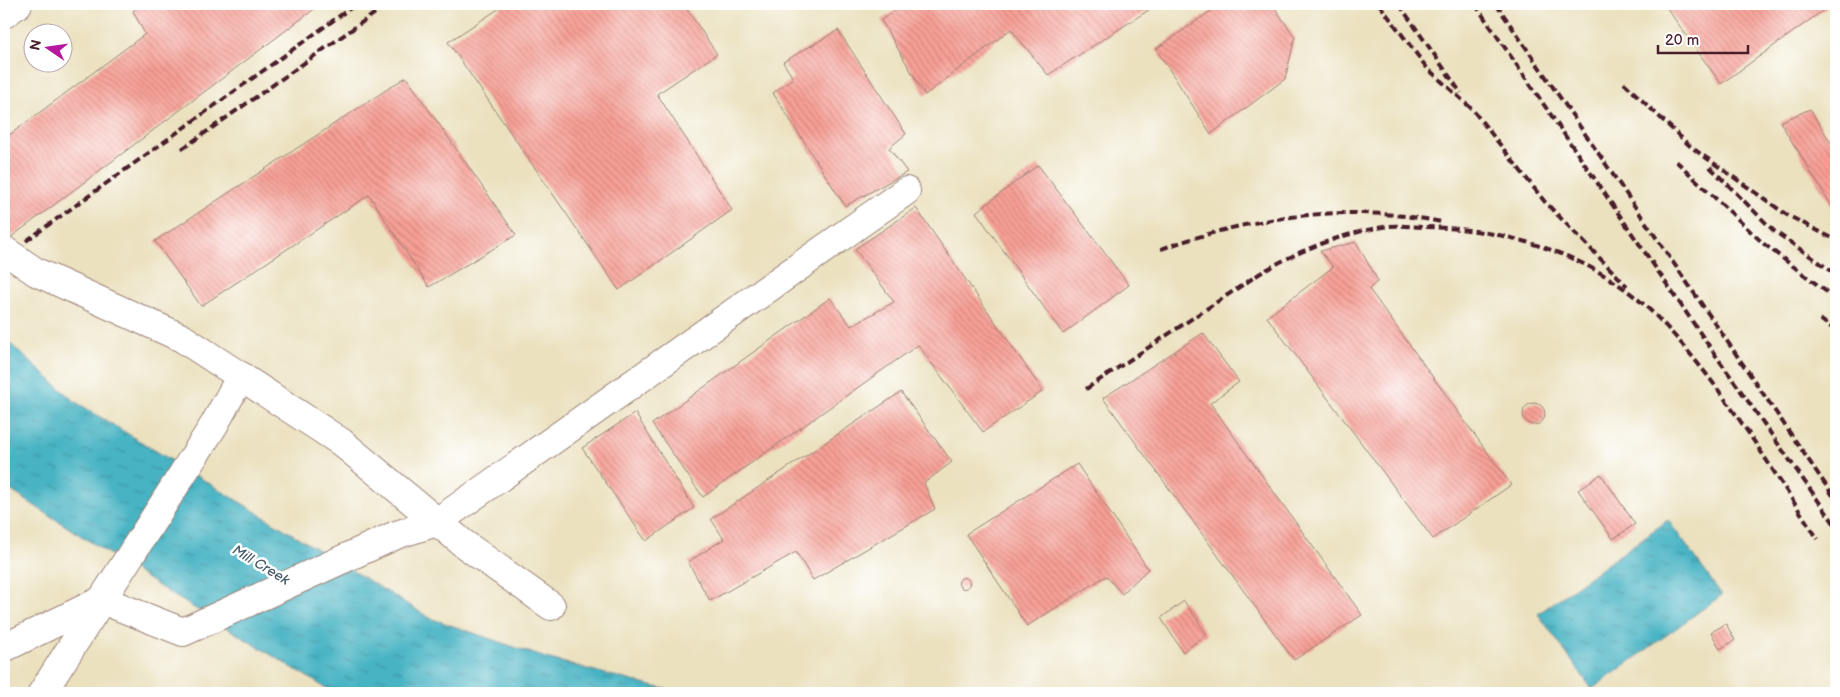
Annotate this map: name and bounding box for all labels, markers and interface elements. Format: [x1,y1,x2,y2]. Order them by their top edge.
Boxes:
north arrow [22,22,72,72]
scale bar [1658,22,1748,54]
text: 20 m [1665,31,1699,50]
text: N [26,38,45,52]
water label: Mill Creek [229,541,294,589]

